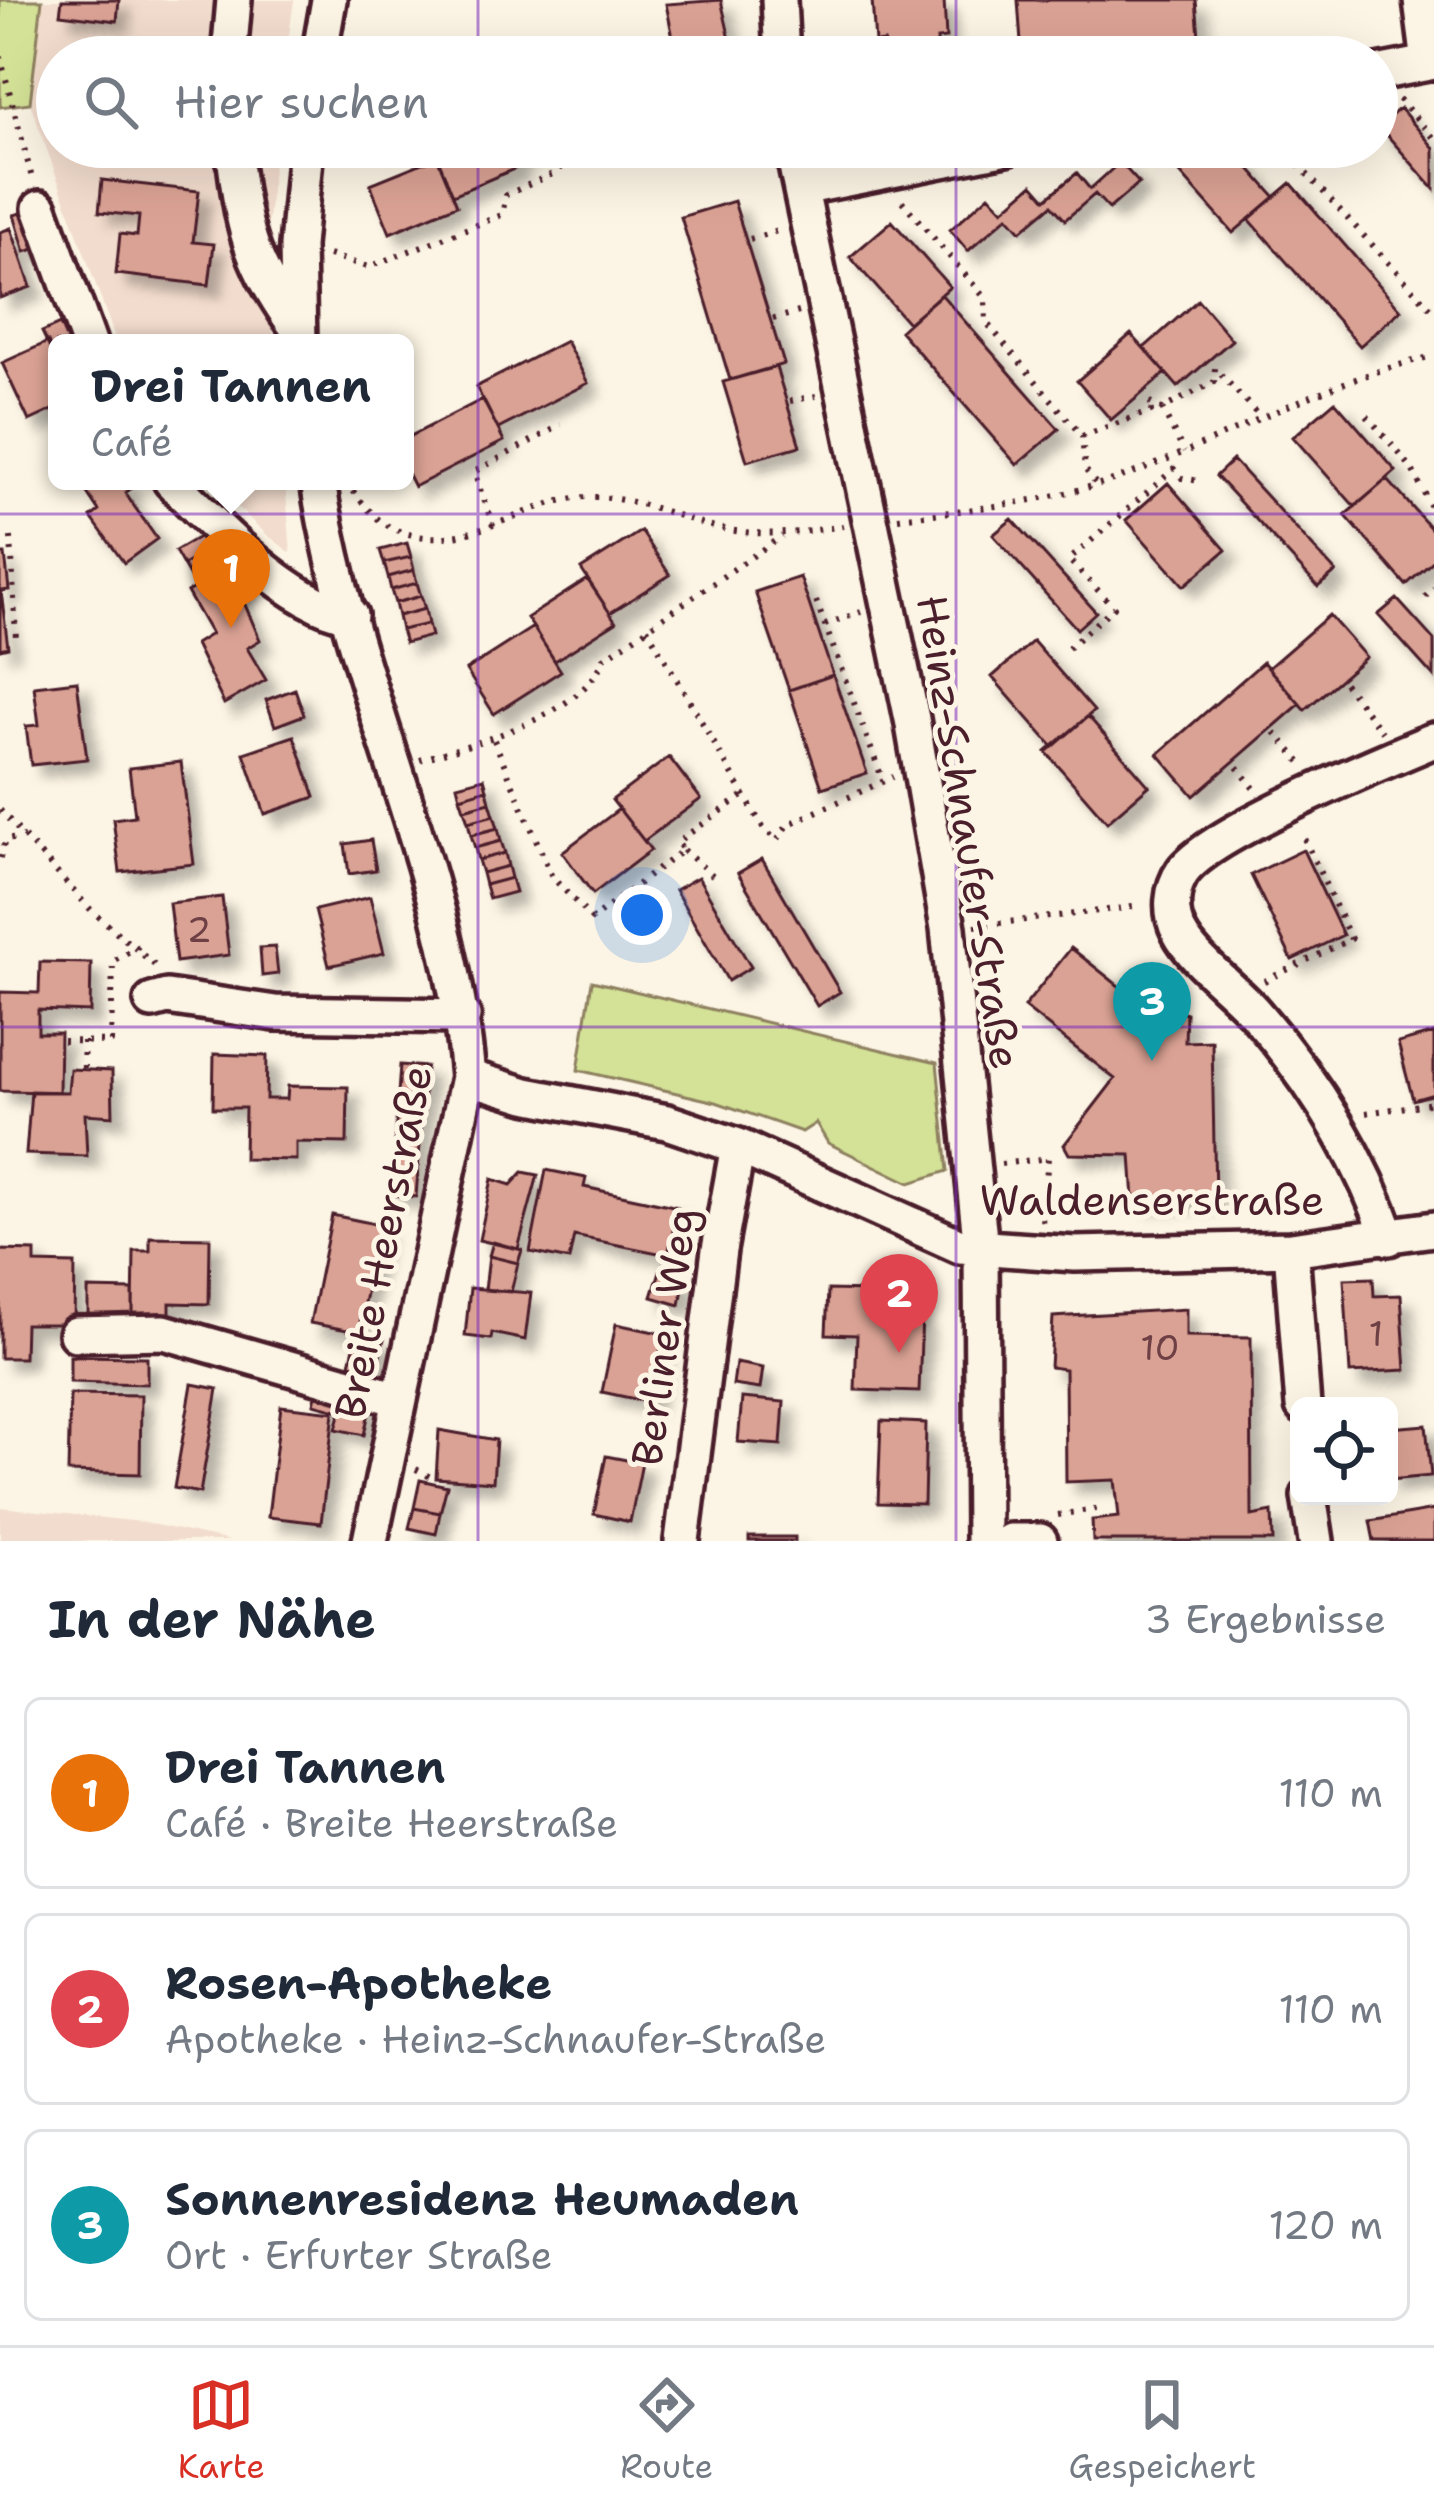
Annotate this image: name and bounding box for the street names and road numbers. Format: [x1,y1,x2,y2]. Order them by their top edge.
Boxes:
street label: Heinz-Schnaufer-Straße [904,591,1034,1073]
street label: Breite Heerstraße [321,1060,445,1424]
street label: Waldenserstraße [979,1172,1325,1228]
street label: Berliner Weg [618,1204,710,1470]

